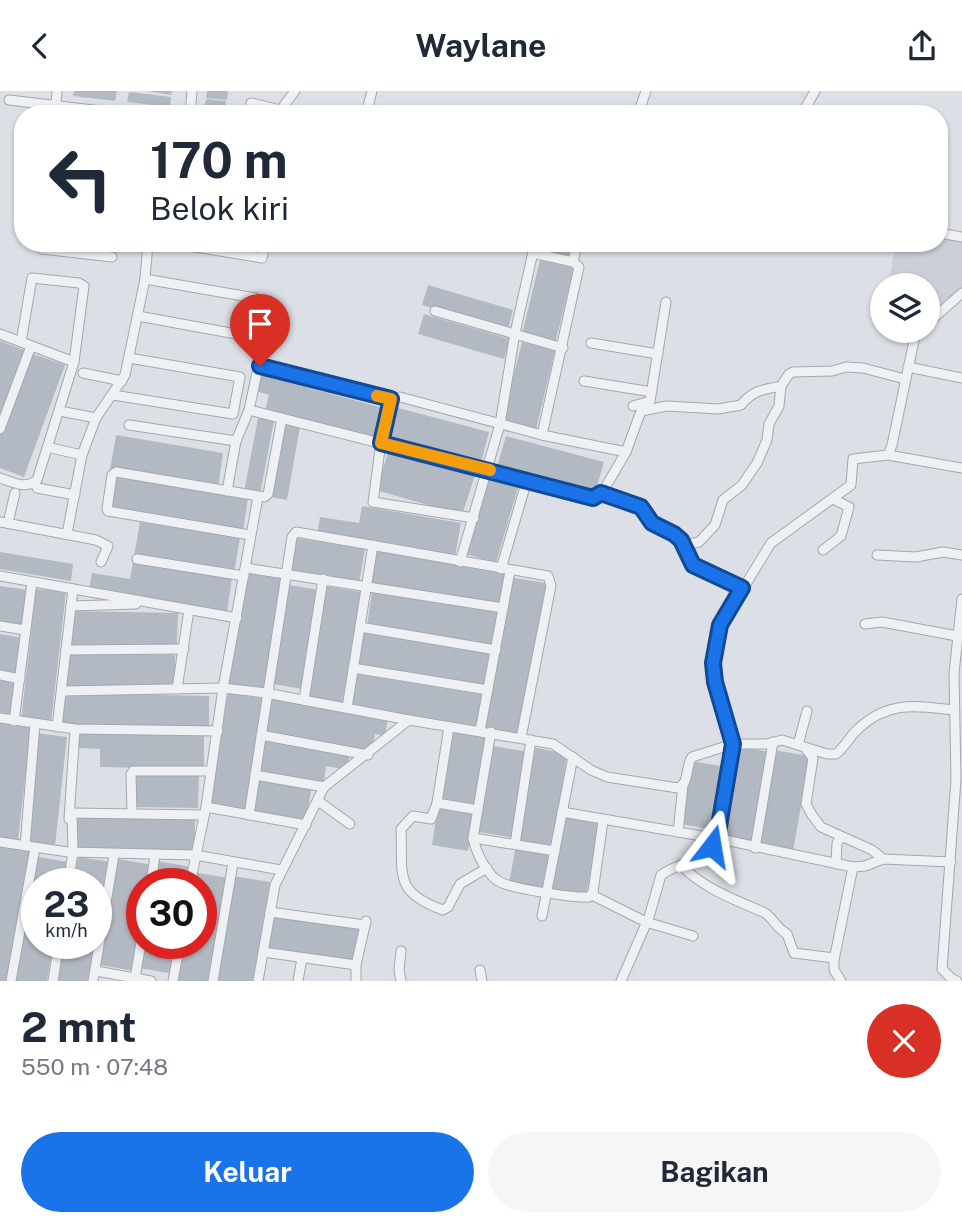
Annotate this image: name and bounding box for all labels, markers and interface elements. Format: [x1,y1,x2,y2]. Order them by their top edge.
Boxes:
icon: back [21,27,59,65]
text: Waylane [416,27,546,64]
icon: share [903,27,941,65]
text: 170 m [150,131,288,189]
icon: left [35,133,126,224]
text: Belok kiri [150,190,289,227]
map controls [870,273,940,343]
button: layers [870,273,940,343]
pin [230,294,290,366]
icon: arrive [241,305,279,343]
position arrow [675,809,749,883]
speed limit sign: 30 [126,868,217,959]
text: 23 [44,884,89,925]
text: km/h [45,920,88,941]
text: 2 mnt [21,1002,136,1051]
button: close [867,1004,941,1078]
text: 550 m · 07:48 [21,1053,168,1080]
button: Keluar [21,1132,474,1212]
button: Bagikan [488,1132,941,1212]

